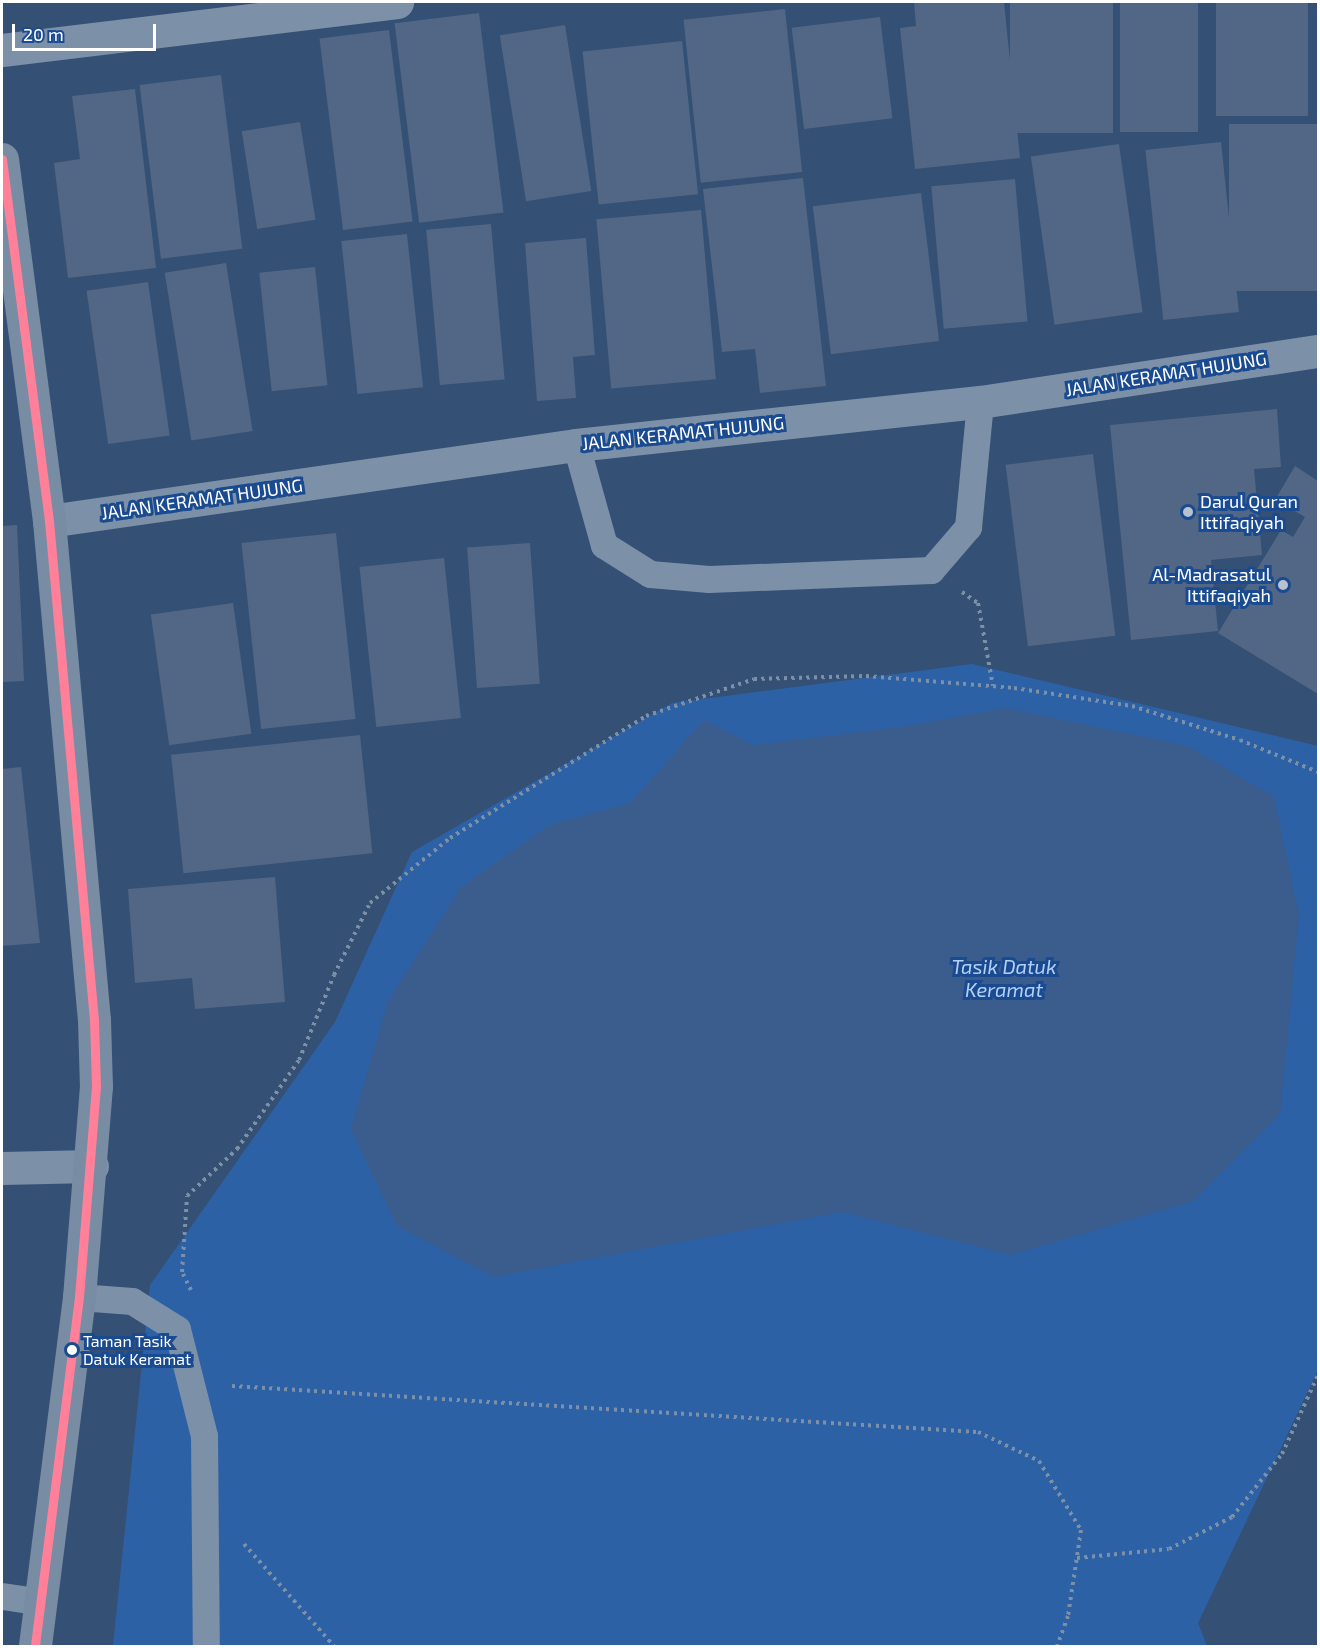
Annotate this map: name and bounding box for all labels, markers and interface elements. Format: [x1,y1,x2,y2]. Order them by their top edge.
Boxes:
scale bar [15,12,159,50]
text: 20 m [23,23,64,45]
street label: JALAN KERAMAT HUJUNG [1064,347,1268,401]
street label: JALAN KERAMAT HUJUNG [581,412,785,454]
street label: JALAN KERAMAT HUJUNG [100,474,304,524]
place label: Darul Quran Ittifaqiyah [1200,491,1299,534]
marker: Darul Quran Ittifaqiyah [1181,505,1195,519]
place label: Al-Madrasatul Ittifaqiyah [1152,564,1271,606]
marker: Al-Madrasatul Ittifaqiyah [1276,578,1290,592]
water label: Tasik Datuk Keramat [952,955,1056,1002]
place label: Taman Tasik Datuk Keramat [83,1331,191,1369]
marker: Taman Tasik Datuk Keramat [66,1344,78,1356]

